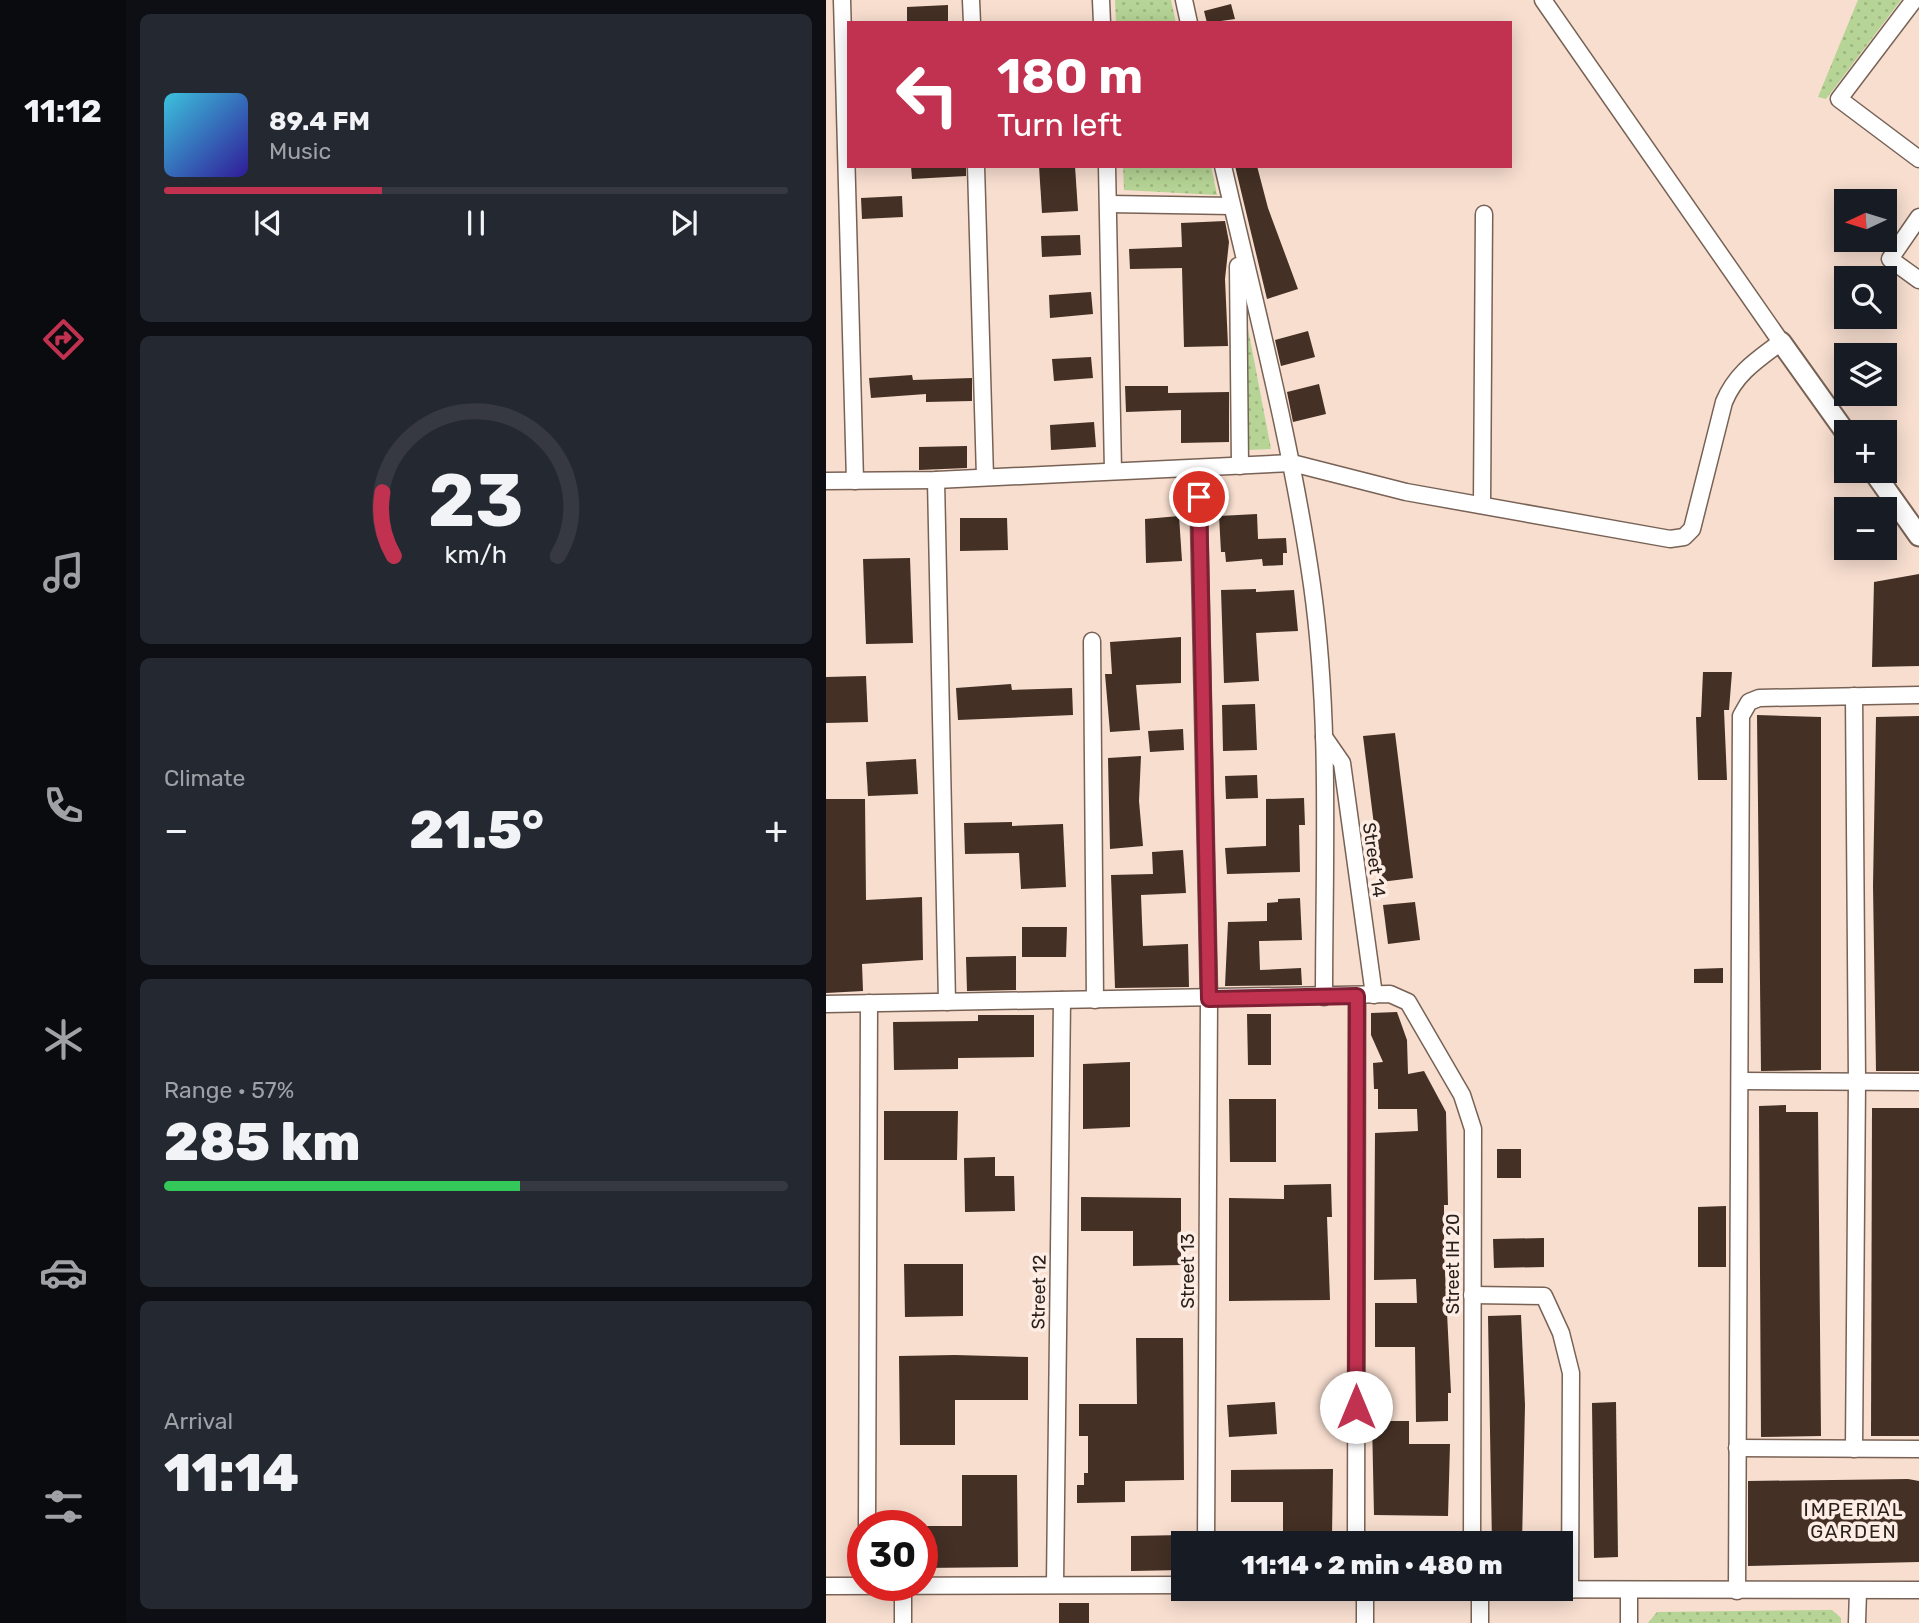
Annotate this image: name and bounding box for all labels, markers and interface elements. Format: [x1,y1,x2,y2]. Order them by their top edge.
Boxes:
text: 180 m [997,47,1143,105]
icon: left [882,49,973,140]
text: 11:12 [24,92,102,130]
text: 89.4 FM [269,106,370,137]
text: Turn left [997,106,1122,144]
text: Music [269,137,331,165]
north arrow [1834,189,1897,252]
map controls [1834,189,1897,560]
icon: previous [249,204,287,242]
icon: pause [457,204,495,242]
icon: next [665,204,703,242]
button: search [1834,266,1897,329]
icon: directions [39,315,88,364]
button: layers [1834,343,1897,406]
button: + [1834,420,1897,483]
text: 23 [428,458,524,544]
pin [1169,467,1229,527]
icon: arrive [1180,478,1218,516]
button: − [1834,497,1897,560]
text: km/h [445,539,507,568]
icon: music [39,548,88,597]
text: Climate [164,764,245,792]
icon: phone [39,781,88,830]
text: 21.5° [409,799,544,861]
text: − [164,807,189,853]
text: + [764,807,788,853]
street label: Street 14 [1358,821,1390,899]
icon: climate [39,1015,88,1064]
text: Range · 57% [164,1076,294,1104]
text: 285 km [164,1111,361,1173]
street label: Street IH 20 [1442,1214,1464,1314]
street label: Street 13 [1177,1234,1199,1308]
icon: car [39,1248,88,1297]
street label: Street 12 [1027,1254,1051,1330]
position arrow [1319,1370,1393,1444]
text: Arrival [164,1407,233,1435]
text: 11:14 [164,1442,299,1504]
icon: filters [39,1482,88,1531]
district label: IMPERIAL GARDEN [1803,1498,1905,1543]
speed limit sign: 30 [847,1510,938,1601]
text: 11:14 · 2 min · 480 m [1241,1550,1503,1581]

